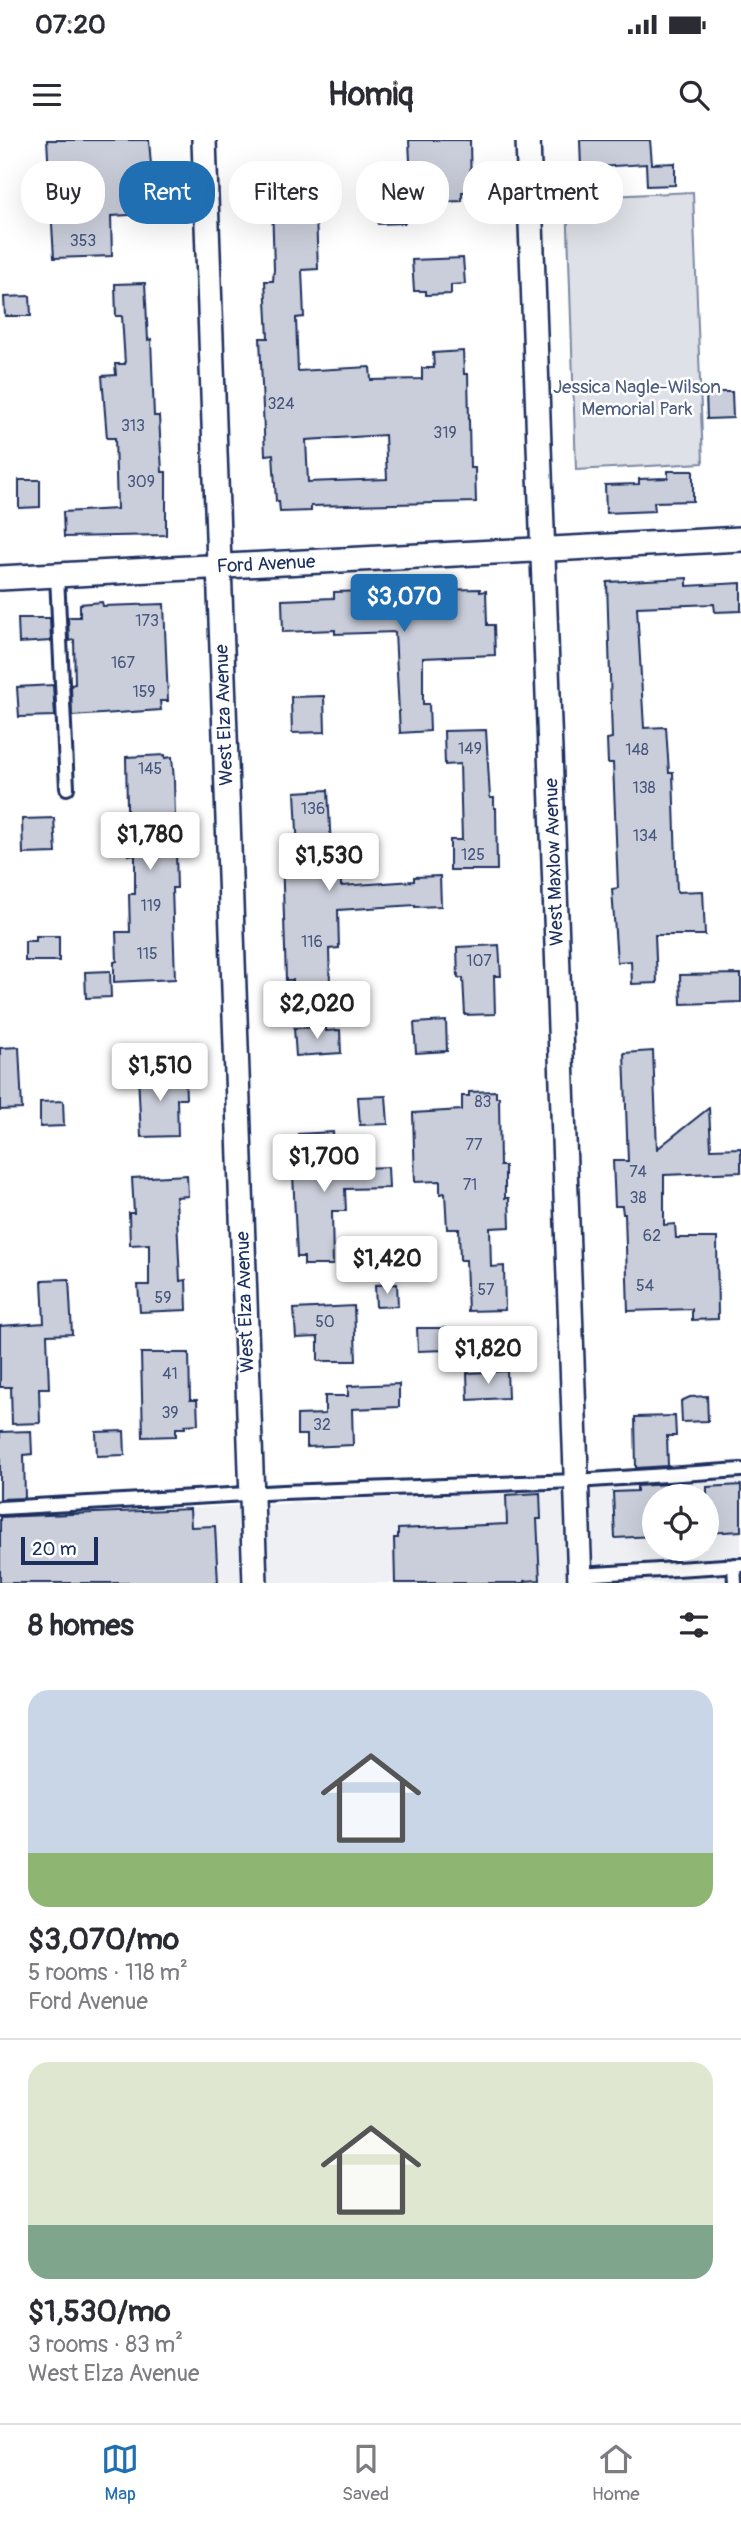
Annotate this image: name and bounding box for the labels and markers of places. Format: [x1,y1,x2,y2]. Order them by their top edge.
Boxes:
pin: $3,070 [347,574,461,634]
pin: $1,780 [93,812,207,872]
pin: $1,530 [272,834,386,893]
pin: $2,020 [260,982,374,1041]
pin: $1,510 [103,1044,217,1103]
pin: $1,700 [267,1135,381,1194]
pin: $1,420 [330,1236,444,1296]
pin: $1,820 [431,1326,545,1386]

